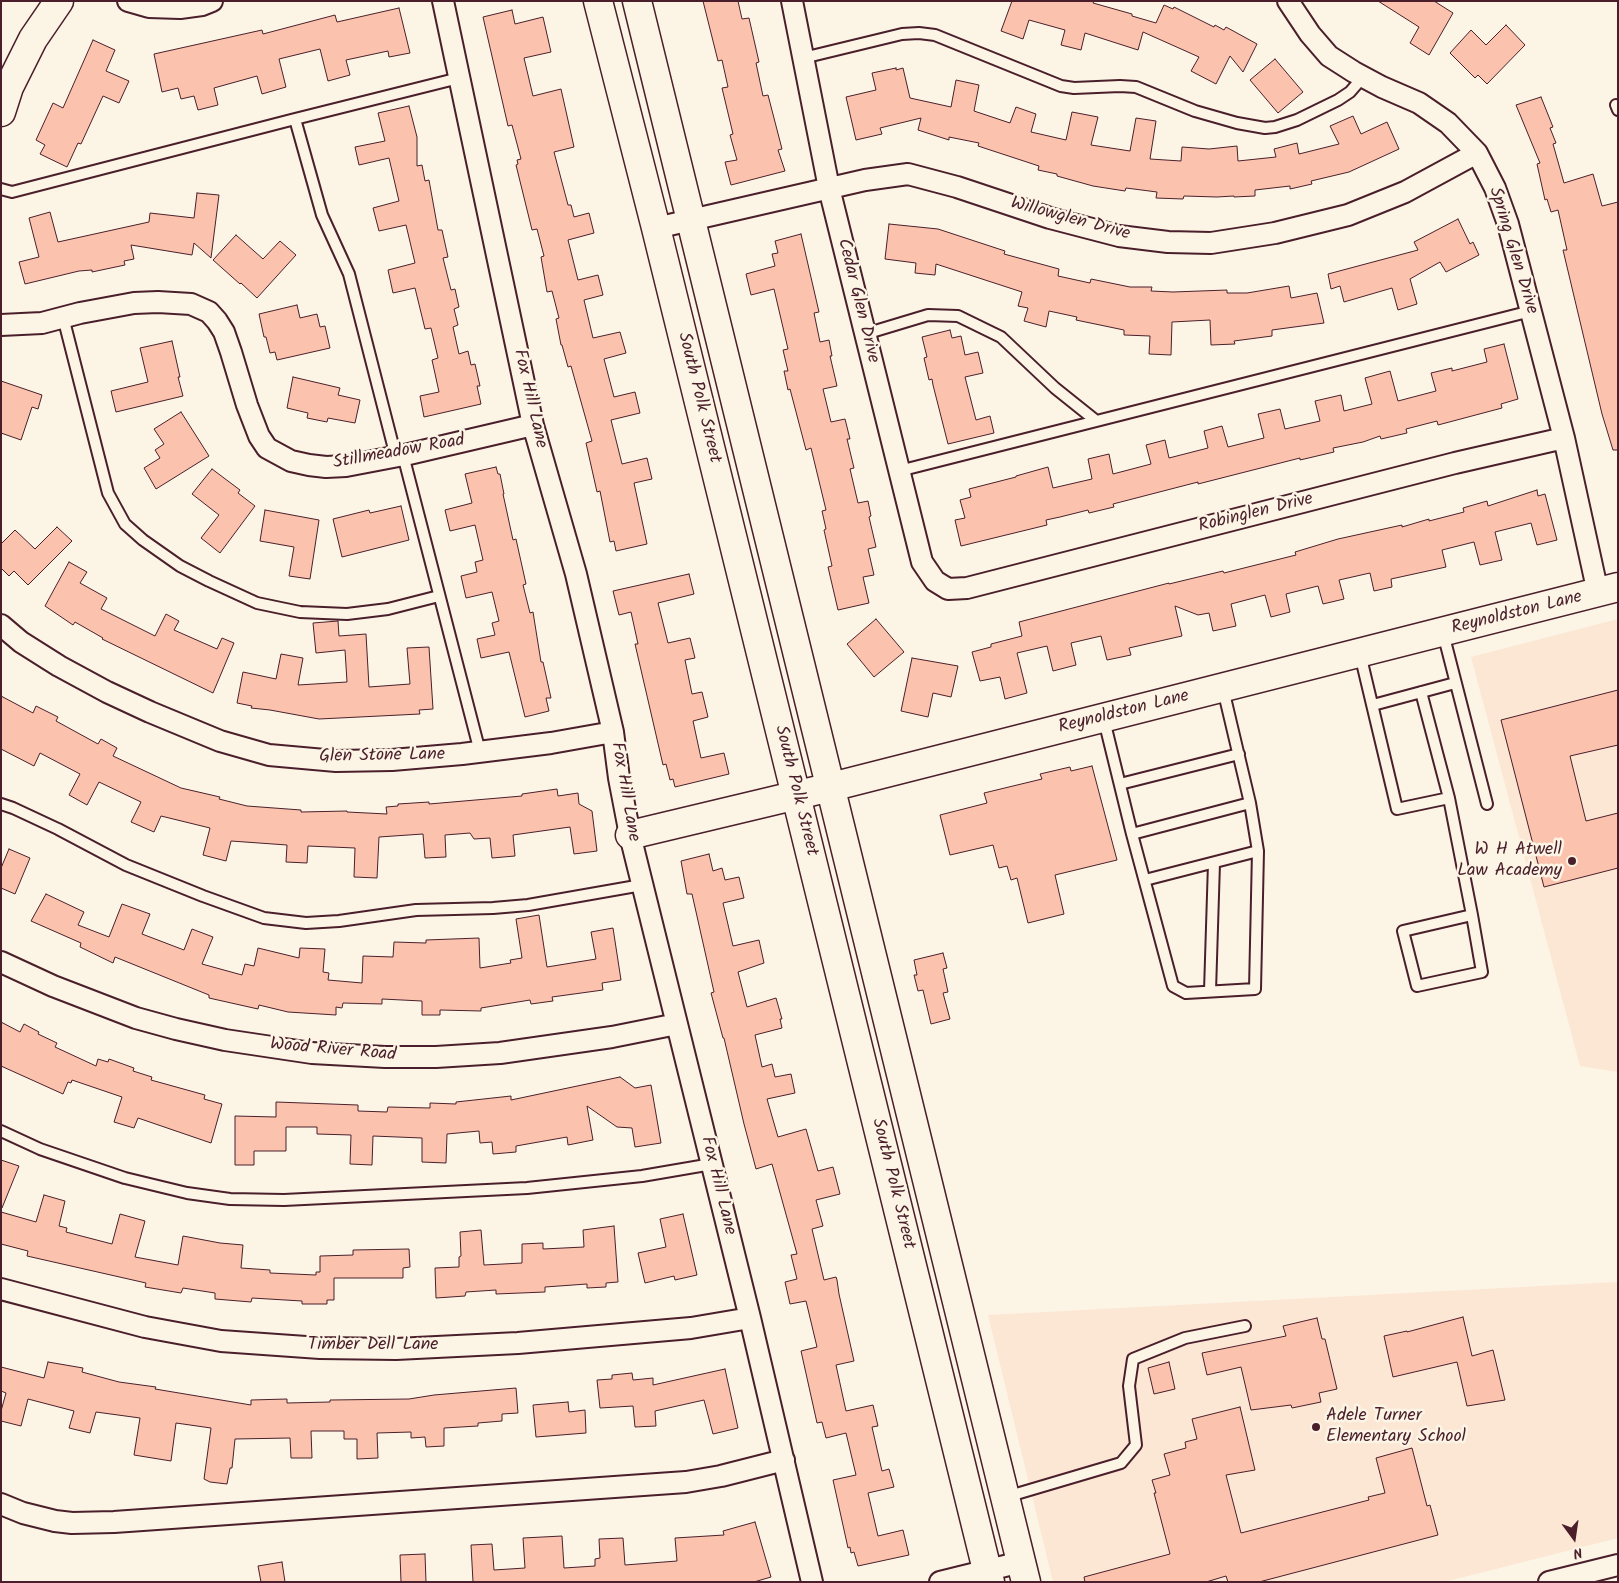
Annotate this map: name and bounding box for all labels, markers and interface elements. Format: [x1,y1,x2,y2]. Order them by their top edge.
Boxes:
street label: Spring Glen Drive [1482,185,1542,317]
street label: Willowglen Drive [1008,194,1132,246]
street label: Cedar Glen Drive [831,237,883,365]
street label: South Polk Street [671,330,725,466]
street label: Fox Hill Lane [507,347,551,451]
street label: Stillmeadow Road [332,431,466,475]
street label: Robinglen Drive [1196,489,1316,539]
street label: Reynoldston Lane [1449,587,1585,641]
street label: Reynoldston Lane [1056,686,1192,740]
street label: South Polk Street [768,723,822,859]
street label: Fox Hill Lane [605,740,643,844]
street label: Glen Stone Lane [319,745,445,769]
place label: W H Atwell Law Academy [1457,840,1562,882]
marker: W H Atwell Law Academy [1566,855,1578,867]
street label: Wood River Road [269,1035,397,1067]
street label: South Polk Street [865,1116,919,1252]
street label: Fox Hill Lane [694,1134,740,1238]
street label: Timber Dell Lane [308,1335,438,1357]
place label: Adele Turner Elementary School [1326,1406,1466,1448]
marker: Adele Turner Elementary School [1310,1421,1322,1433]
north arrow [1549,1513,1599,1563]
text: N [1571,1541,1585,1564]

